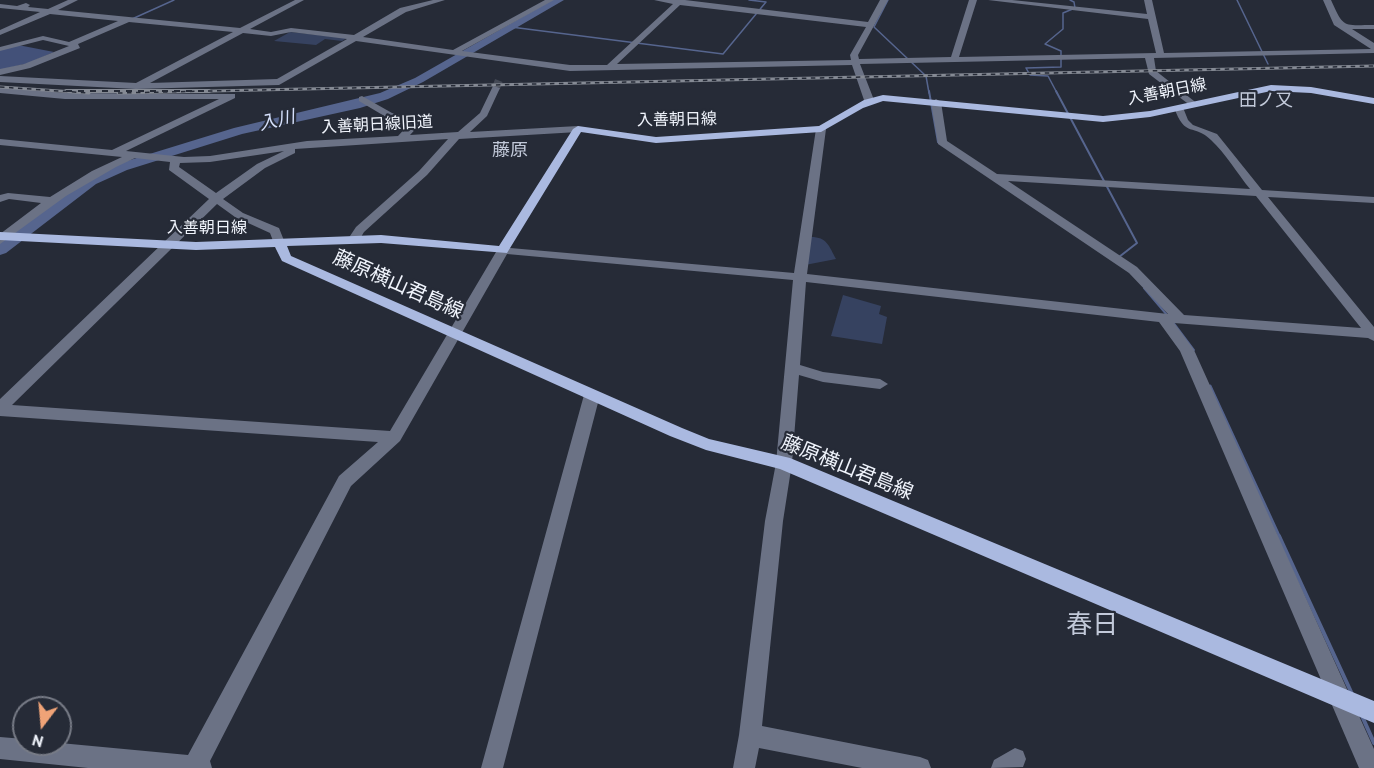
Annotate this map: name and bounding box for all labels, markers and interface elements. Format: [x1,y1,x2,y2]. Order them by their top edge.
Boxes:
street label: 入善朝日線 [1126,75,1208,109]
district label: 田ノ又 [1239,90,1293,112]
water label: 入川 [257,106,297,136]
street label: 入善朝日線 [637,110,717,130]
street label: 入善朝日線旧道 [321,112,433,138]
district label: 藤原 [492,140,528,162]
street label: 入善朝日線 [167,218,247,238]
street label: 藤原横山君島線 [329,246,467,324]
street label: 藤原横山君島線 [778,431,916,505]
district label: 春日 [1066,610,1118,642]
north arrow [12,696,72,756]
text: N [30,730,45,752]

